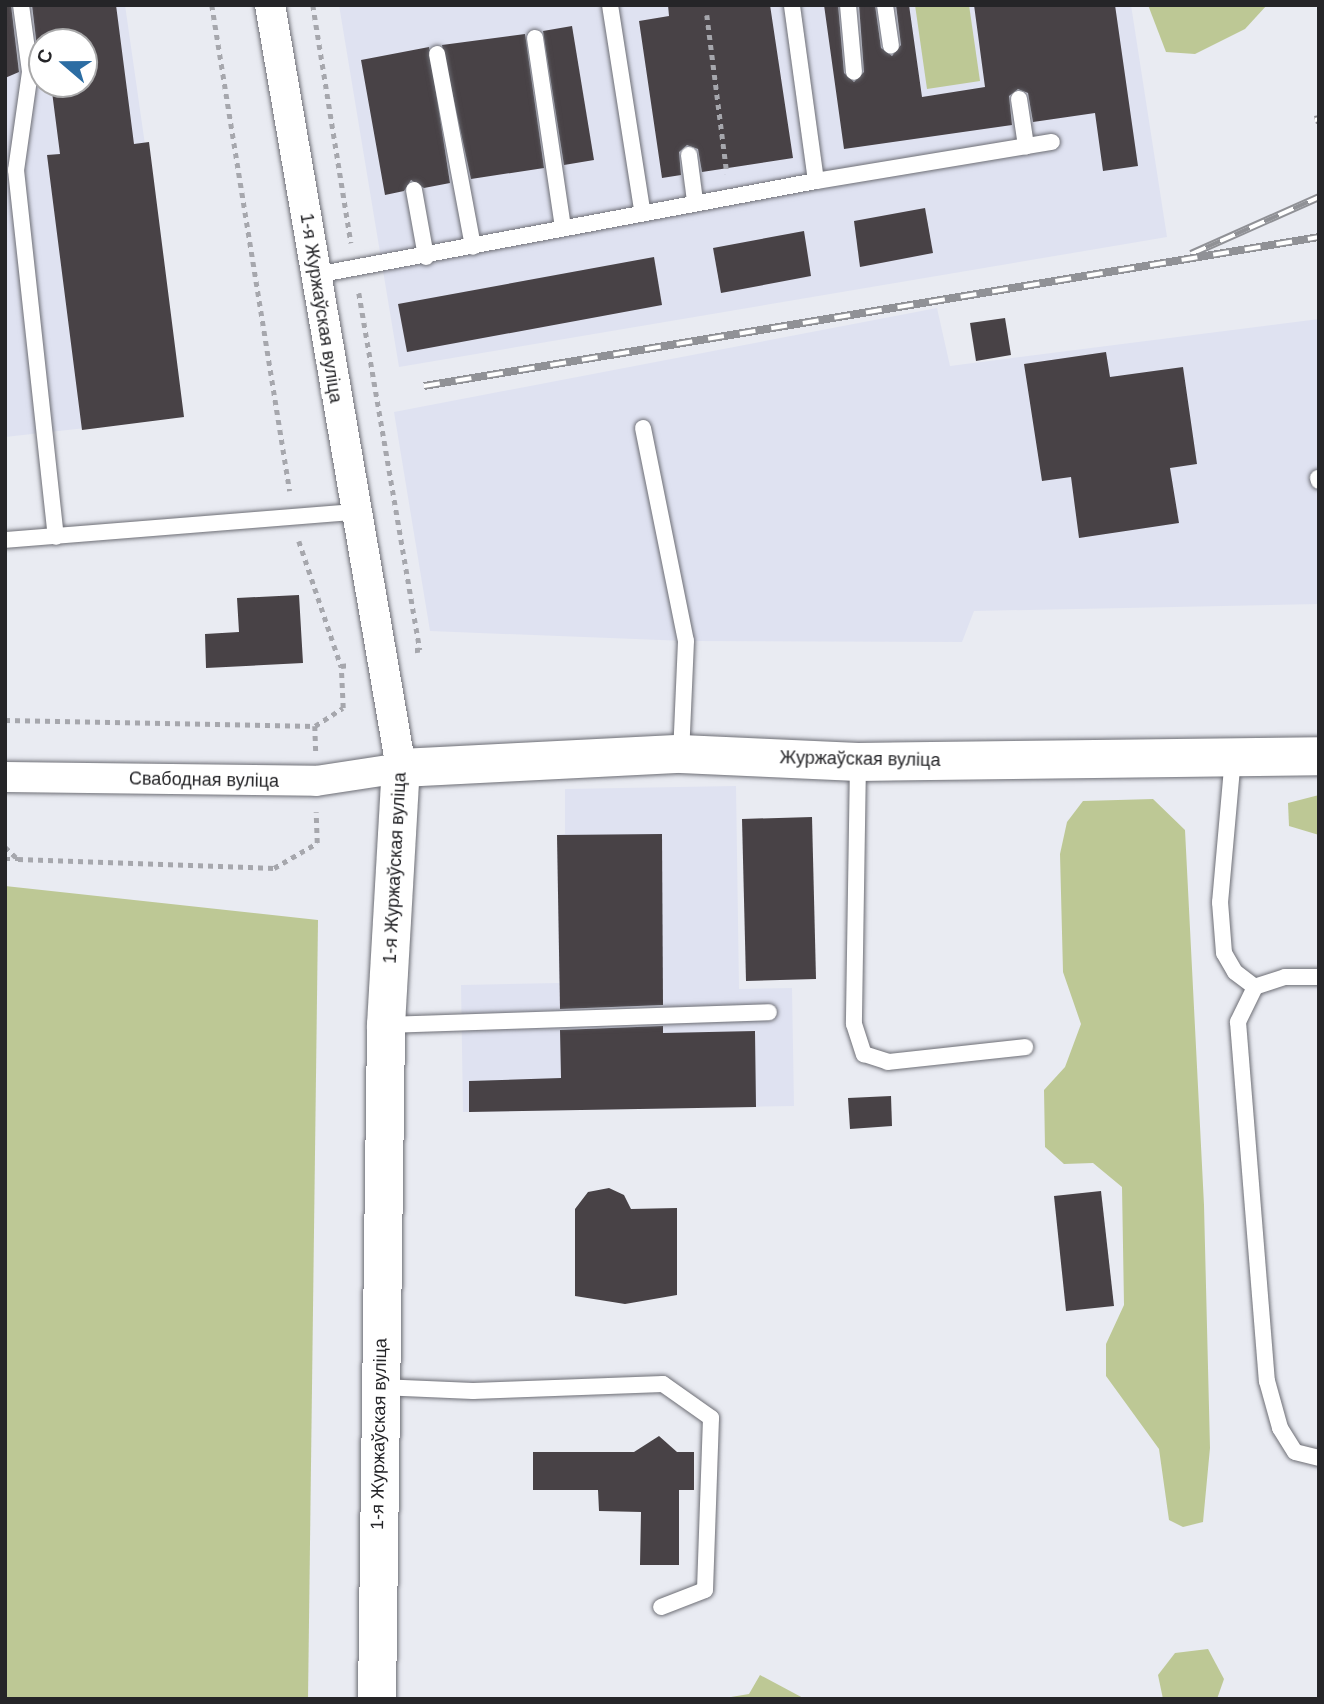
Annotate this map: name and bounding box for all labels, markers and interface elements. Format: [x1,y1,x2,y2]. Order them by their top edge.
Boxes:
north arrow [28,28,98,98]
text: С [32,46,57,66]
street label: 1-я Журжаўская вуліца [295,212,347,404]
street label: Журжаўская вуліца [779,747,941,771]
street label: Свабодная вуліца [129,768,279,792]
street label: 1-я Журжаўская вуліца [379,772,411,964]
street label: 1-я Журжаўская вуліца [367,1338,391,1530]

